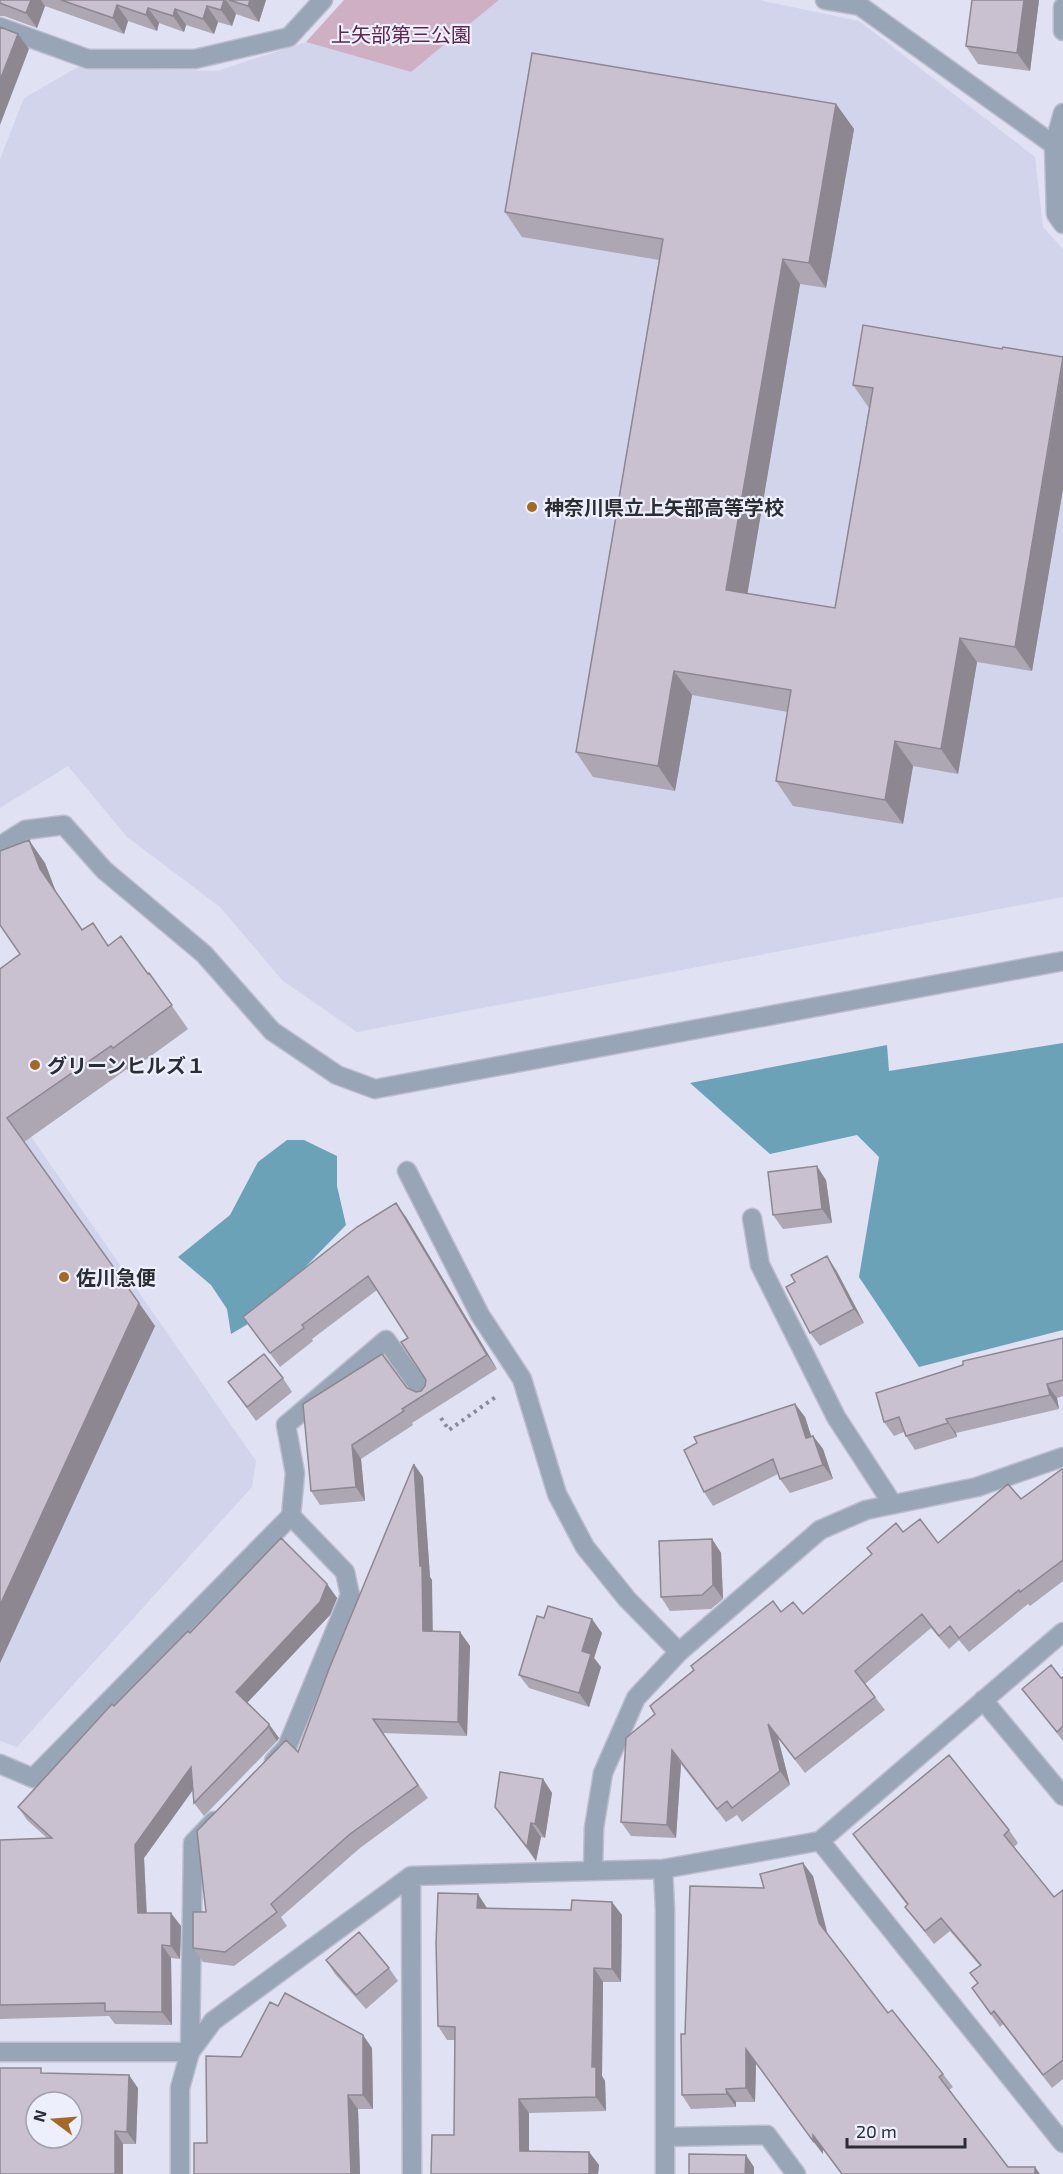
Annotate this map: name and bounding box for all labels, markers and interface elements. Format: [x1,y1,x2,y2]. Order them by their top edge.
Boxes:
park label: 上矢部第三公園 [331,22,471,46]
place label: 神奈川県立上矢部高等学校 [544,495,784,519]
marker: 神奈川県立上矢部高等学校 [525,500,539,514]
place label: グリーンヒルズ１ [47,1053,206,1077]
marker: グリーンヒルズ１ [28,1058,42,1072]
place label: 佐川急便 [76,1265,156,1289]
marker: 佐川急便 [57,1270,71,1284]
north arrow [24,2090,84,2150]
text: N [28,2108,50,2124]
scale bar [847,2111,966,2149]
text: 20 m [856,2120,897,2142]

